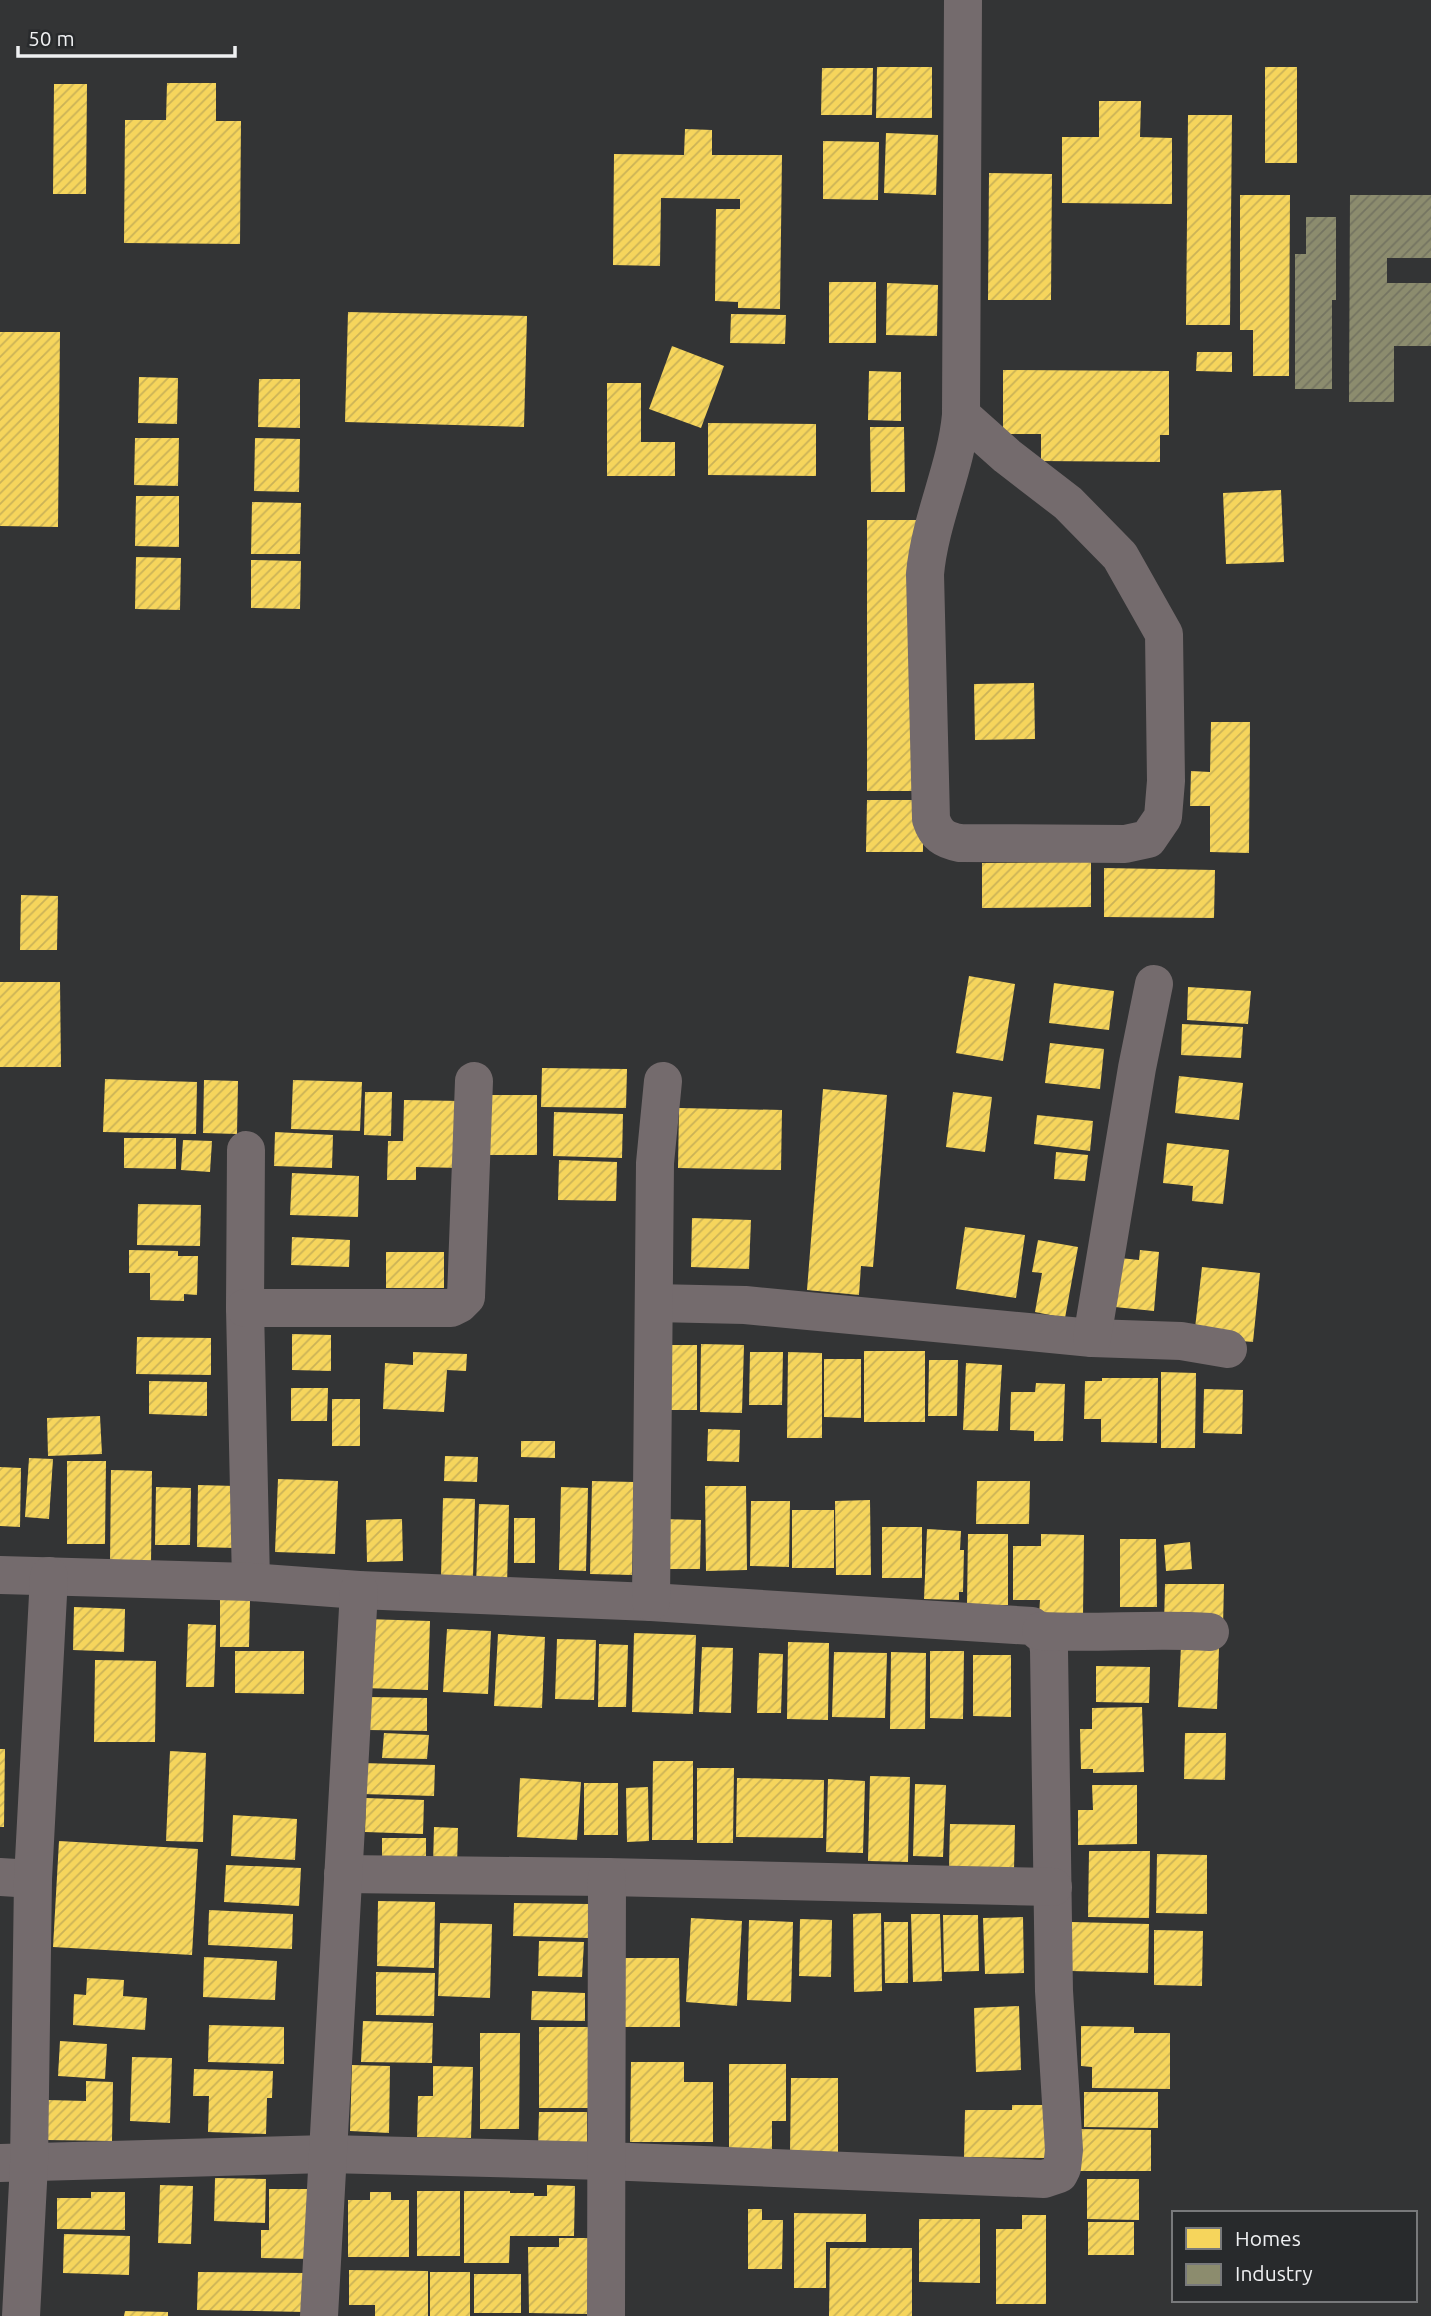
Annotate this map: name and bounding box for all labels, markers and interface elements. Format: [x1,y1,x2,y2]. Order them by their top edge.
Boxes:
scale bar [18,14,234,58]
text: 50 m [28,26,75,50]
legend [1172,2211,1417,2302]
text: Homes [1235,2226,1301,2250]
text: Industry [1235,2261,1313,2285]

